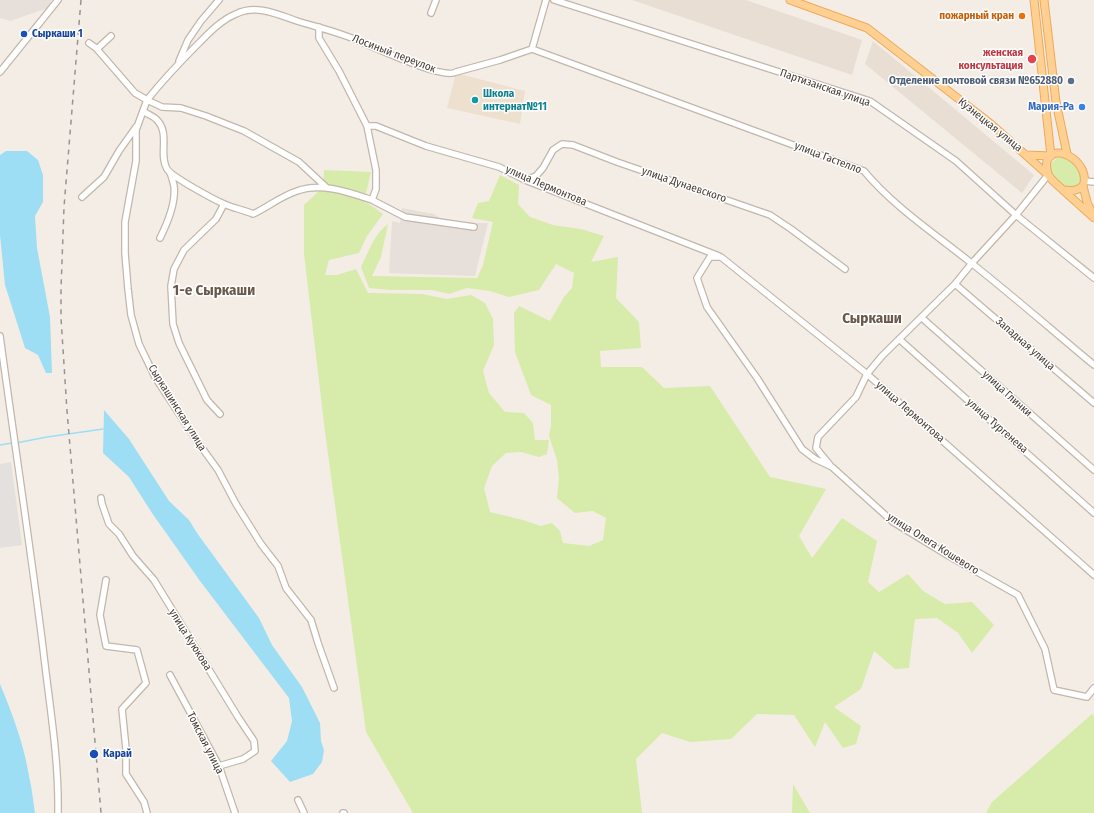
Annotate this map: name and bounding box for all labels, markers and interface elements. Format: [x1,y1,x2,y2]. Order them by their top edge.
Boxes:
place label: пожарный кран [939,9,1014,23]
marker: пожарный кран [1017,11,1027,21]
place label: Сыркаши 1 [32,27,83,41]
marker: Сыркаши 1 [19,29,29,39]
street label: Лосиный переулок [350,32,438,76]
place label: женская консультация [958,46,1023,72]
marker: женская консультация [1026,53,1038,65]
street label: Партизанская улица [778,66,872,110]
place label: Отделение почтовой связи №652880 [889,74,1063,88]
marker: Отделение почтовой связи №652880 [1066,76,1076,86]
place label: Школа интернат№11 [483,87,547,113]
marker: Школа интернат№11 [470,95,480,105]
street label: Кузнецкая улица [955,95,1025,155]
place label: Мария-Ра [1028,100,1074,114]
marker: Мария-Ра [1077,102,1087,112]
street label: улица Гастелло [793,139,863,177]
street label: улица Лермонтова [503,163,589,209]
street label: улица Дунаевского [640,164,728,206]
district label: 1-е Сыркаши [173,282,255,300]
district label: Сыркаши [842,310,902,328]
street label: Западная улица [993,315,1057,373]
street label: Сыркашинская улица [145,362,209,454]
street label: улица Глинки [979,368,1035,420]
street label: улица Лермонтова [873,378,947,446]
street label: улица Тургенева [964,396,1030,456]
street label: улица Олега Кошевого [885,510,981,578]
street label: улица Куюкова [166,607,214,673]
street label: Томская улица [184,710,226,776]
place label: Карай [103,747,132,761]
marker: Карай [88,748,100,760]

